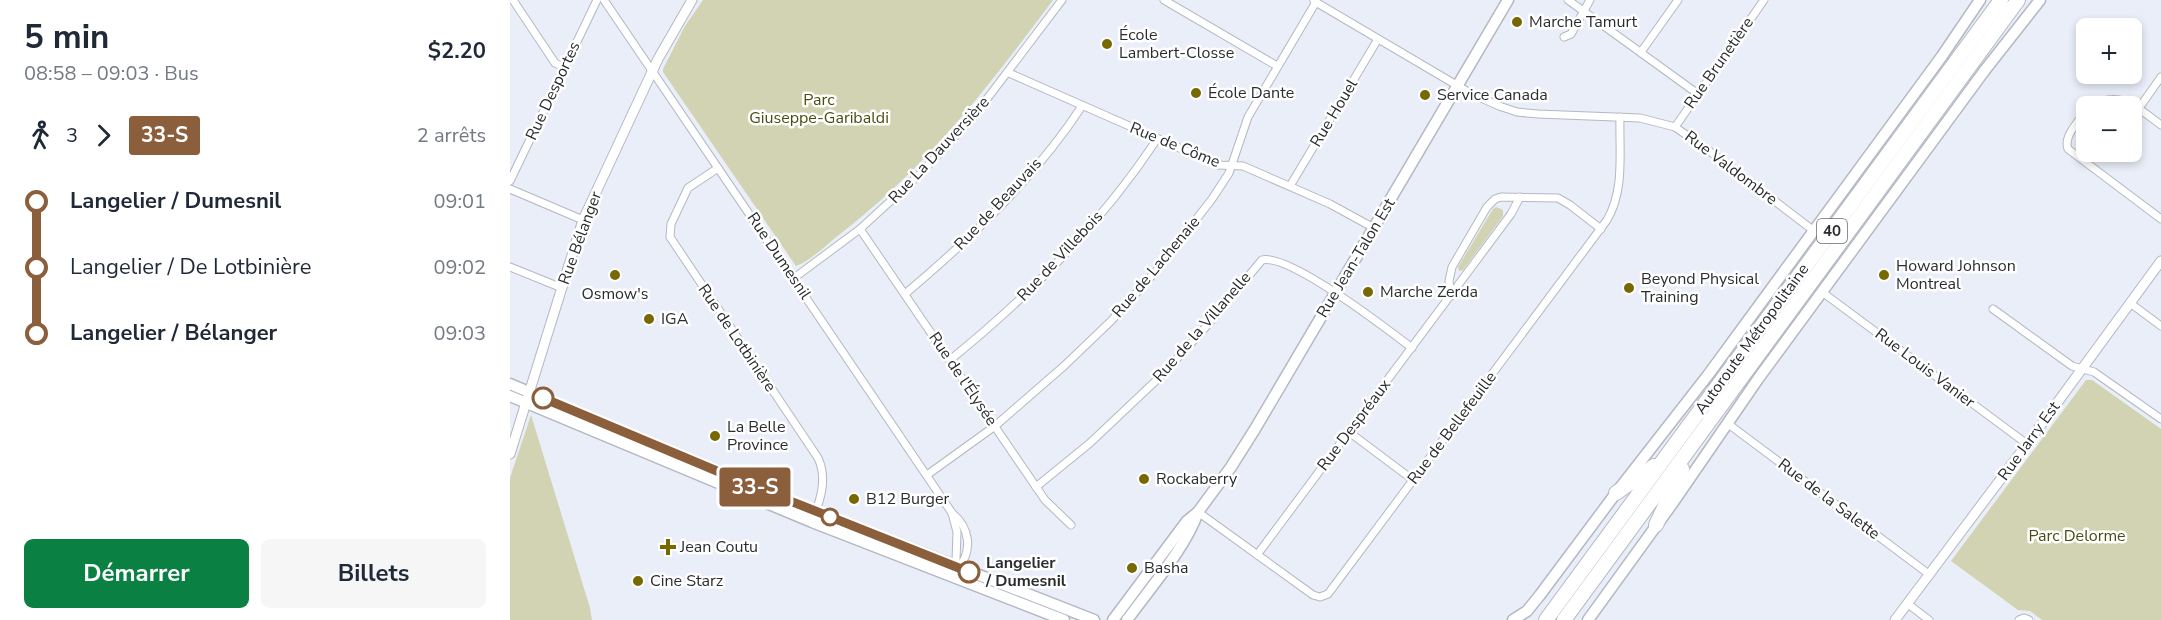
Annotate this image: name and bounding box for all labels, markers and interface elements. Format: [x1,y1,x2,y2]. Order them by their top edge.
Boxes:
place label: Marche Tamurt [1529,11,1638,33]
street label: Rue Brunetière [1679,13,1759,113]
text: 5 min [24,15,109,60]
marker: Marche Tamurt [1510,15,1524,29]
map controls [2076,18,2142,162]
button: + [2076,18,2142,84]
place label: École Lambert-Closse [1119,24,1234,64]
text: $2.20 [428,36,486,66]
marker: École Lambert-Closse [1100,37,1114,51]
street label: Rue Desportes [521,38,585,144]
text: 08:58 – 09:03 · Bus [24,60,199,87]
street label: Rue Houel [1305,75,1363,151]
place label: École Dante [1208,82,1294,104]
place label: Service Canada [1437,84,1548,106]
marker: École Dante [1189,86,1203,100]
marker: Service Canada [1418,88,1432,102]
park label: Parc Giuseppe-Garibaldi [749,89,889,129]
street label: Rue La Dauversière [883,92,995,208]
button: − [2076,96,2142,162]
street label: Rue de Côme [1127,117,1223,173]
icon: walk [24,119,57,152]
icon: forward [87,119,120,152]
text: 33-S [141,121,188,149]
text: 3 [66,122,78,149]
text: 2 arrêts [417,122,486,149]
street label: Rue Valdombre [1680,126,1782,210]
street label: Rue de Beauvais [949,153,1047,255]
text: Langelier / Dumesnil [70,186,281,216]
text: 09:01 [433,188,486,215]
street label: Rue Bélanger [553,188,607,288]
street label: Rue Jean-Talon Est [1312,194,1401,322]
street label: Rue de Villebois [1012,206,1108,306]
street label: Rue Dumesnil [742,208,816,304]
street label: Rue de Lachenaie [1107,212,1205,322]
road number: 40 [1817,219,1847,243]
text: Langelier / De Lotbinière [70,252,311,282]
text: 09:02 [433,254,486,281]
place label: Howard Johnson Montreal [1896,255,2016,295]
street label: Autoroute Métropolitaine [1690,259,1814,419]
street label: Rue de la Villanelle [1148,267,1256,387]
marker: Osmow's [608,268,622,282]
place label: Beyond Physical Training [1641,268,1759,308]
marker: Howard Johnson Montreal [1877,268,1891,282]
street label: Rue de Lotbinière [693,280,781,396]
place label: Marche Zerda [1380,281,1478,303]
marker: Beyond Physical Training [1622,281,1636,295]
place label: Osmow's [581,283,649,305]
marker: Marche Zerda [1361,285,1375,299]
place label: IGA [661,308,689,330]
marker: IGA [642,312,656,326]
text: Langelier / Bélanger [70,318,277,348]
text: 09:03 [433,320,486,347]
street label: Rue Louis Vanier [1870,323,1980,413]
street label: Rue de l'Élysée [924,328,1002,430]
street label: Rue de Bellefeuille [1402,367,1502,489]
street label: Rue Despréaux [1312,374,1396,475]
unlabelled marker [532,387,554,409]
street label: Rue Jarry Est [1993,397,2065,485]
place label: La Belle Province [727,416,788,456]
marker: La Belle Province [708,429,722,443]
street label: Rue de la Salette [1773,453,1885,545]
line badge: 33-S [713,468,797,506]
place label: Rockaberry [1156,468,1238,490]
marker: Rockaberry [1137,472,1151,486]
text: 33-S [731,473,779,501]
place label: B12 Burger [866,488,949,510]
marker: B12 Burger [847,492,861,506]
unlabelled marker [821,508,839,526]
park label: Parc Delorme [2028,525,2126,547]
place label: Jean Coutu [679,536,758,558]
button: Démarrer [24,539,249,608]
button: Billets [261,539,486,608]
marker: Jean Coutu [661,540,675,554]
place label: Langelier / Dumesnil [985,552,1066,592]
place label: Basha [1144,557,1189,579]
marker: Langelier / Dumesnil [958,561,980,583]
marker: Basha [1125,561,1139,575]
place label: Cine Starz [650,570,723,592]
marker: Cine Starz [631,574,645,588]

